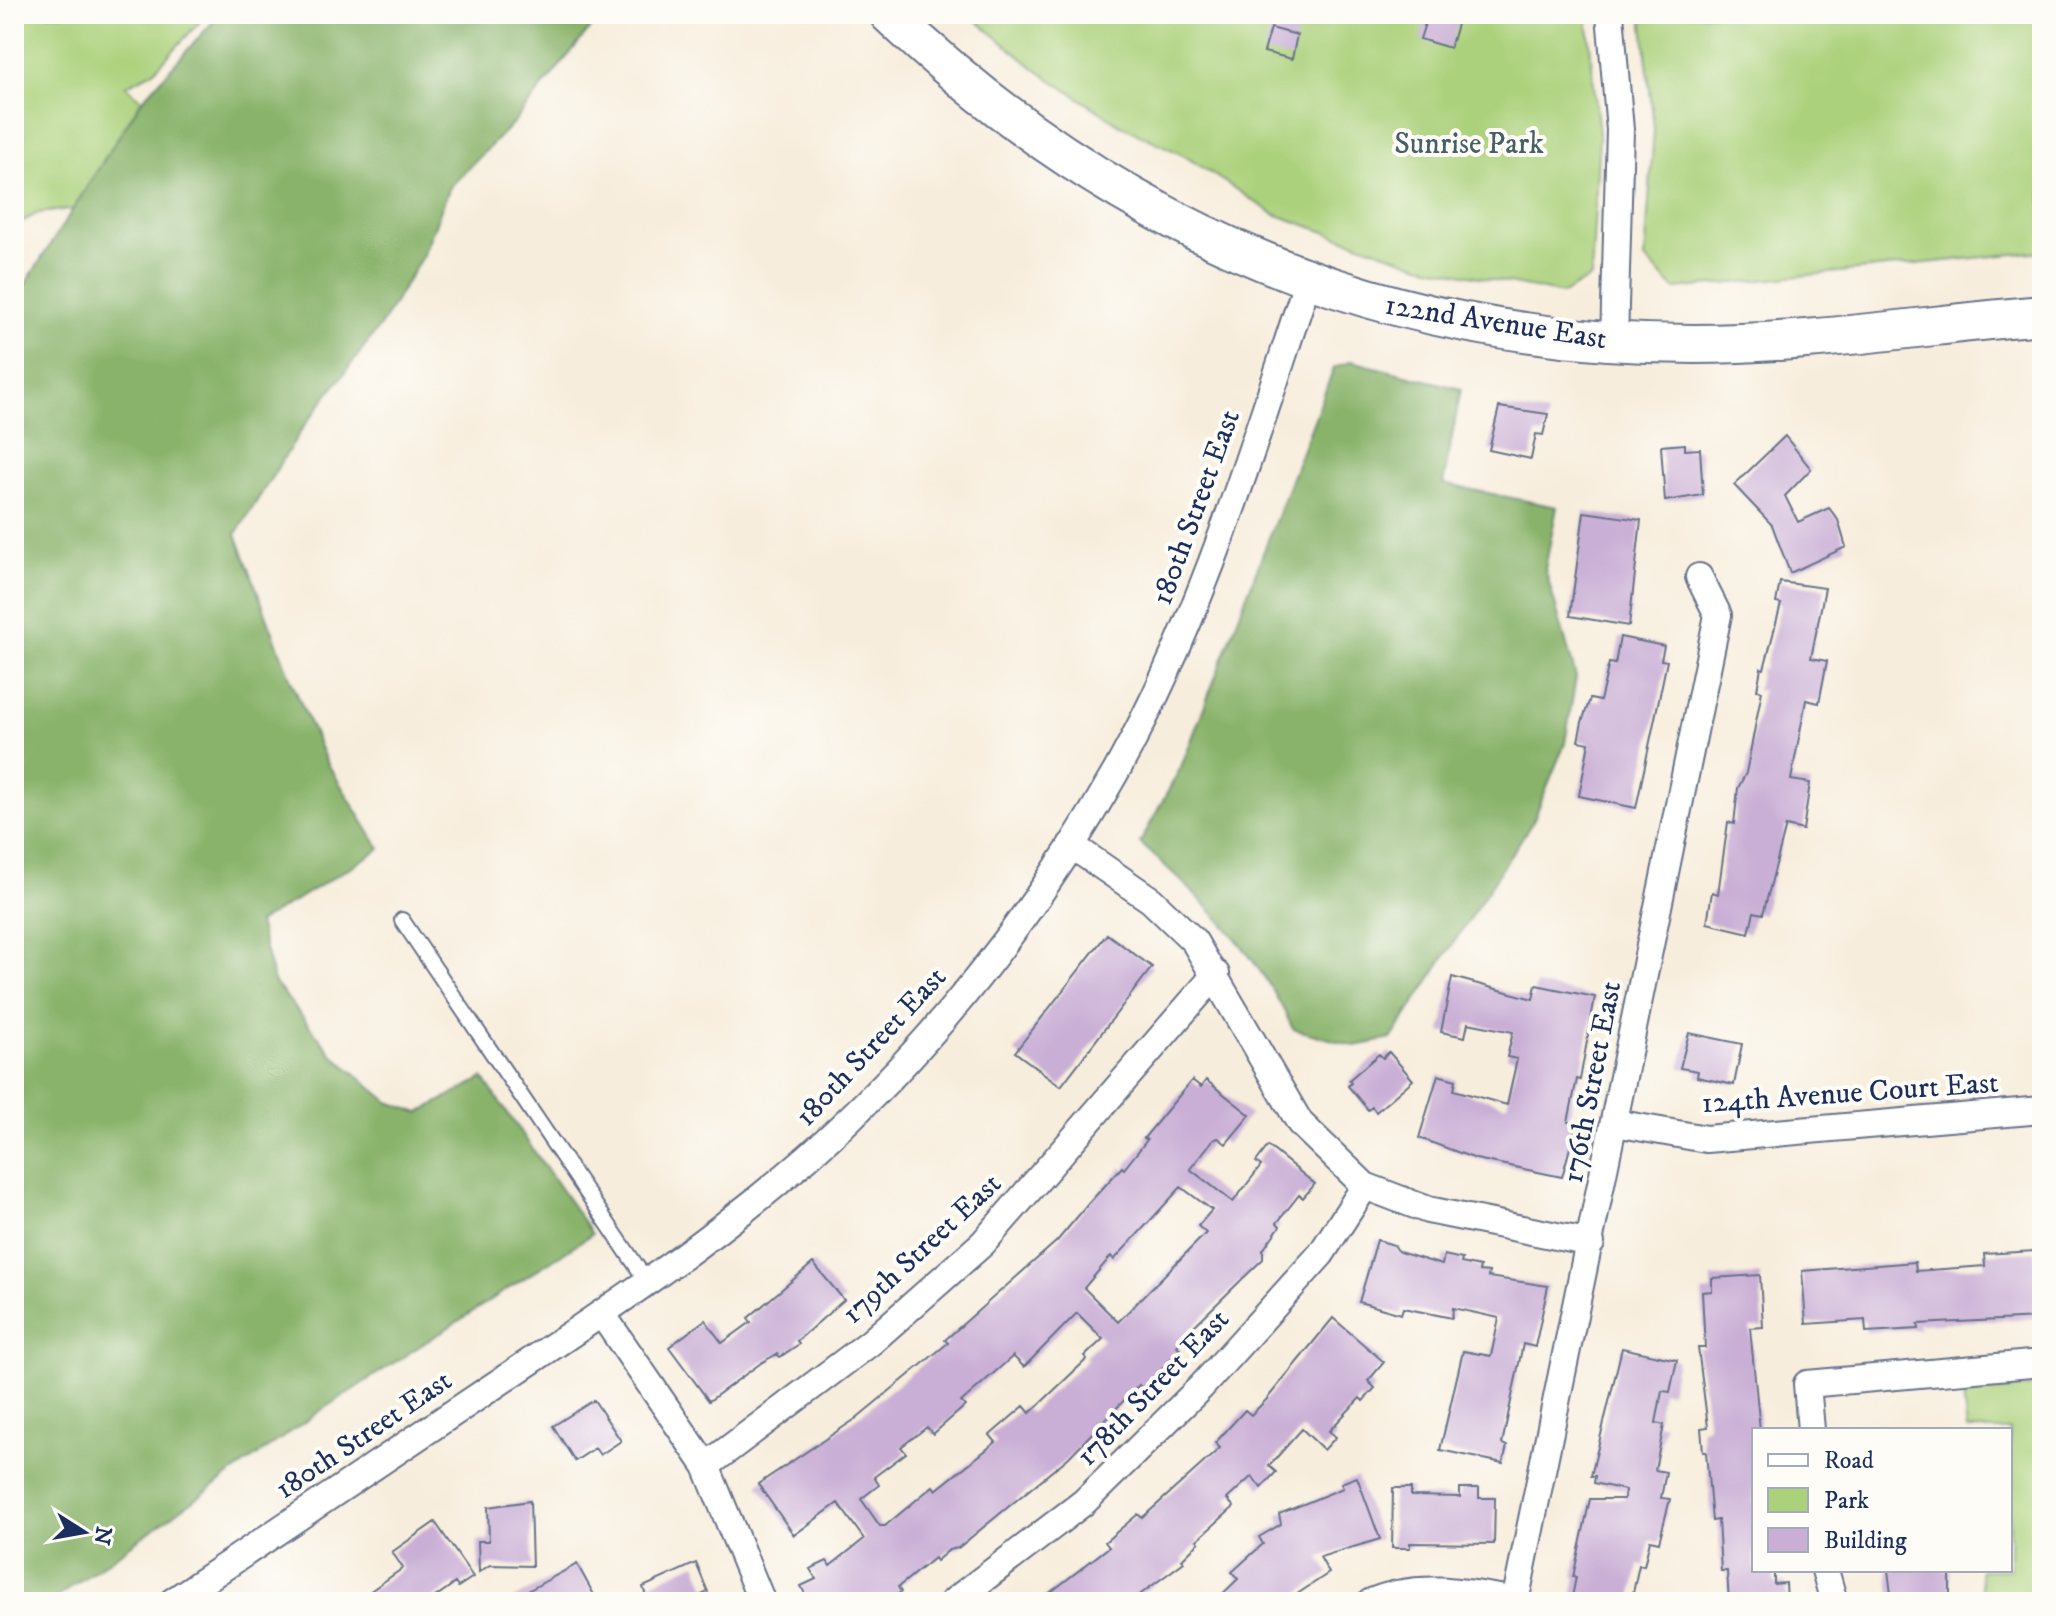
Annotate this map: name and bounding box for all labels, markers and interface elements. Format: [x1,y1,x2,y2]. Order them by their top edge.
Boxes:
park label: Sunrise Park [1394,126,1544,163]
street label: 122nd Avenue East [1382,287,1609,358]
street label: 180th Street East [1144,405,1249,610]
street label: 180th Street East [788,959,955,1135]
street label: 176th Street East [1555,978,1630,1186]
street label: 124th Avenue Court East [1700,1065,2000,1122]
street label: 179th Street East [835,1166,1009,1332]
street label: 178th Street East [1069,1302,1237,1474]
street label: 180th Street East [269,1363,459,1508]
legend [1752,1428,2012,1572]
text: Road [1824,1446,1874,1476]
text: Park [1824,1486,1869,1516]
north arrow [44,1492,124,1572]
text: N [87,1524,117,1547]
text: Building [1824,1526,1907,1556]

